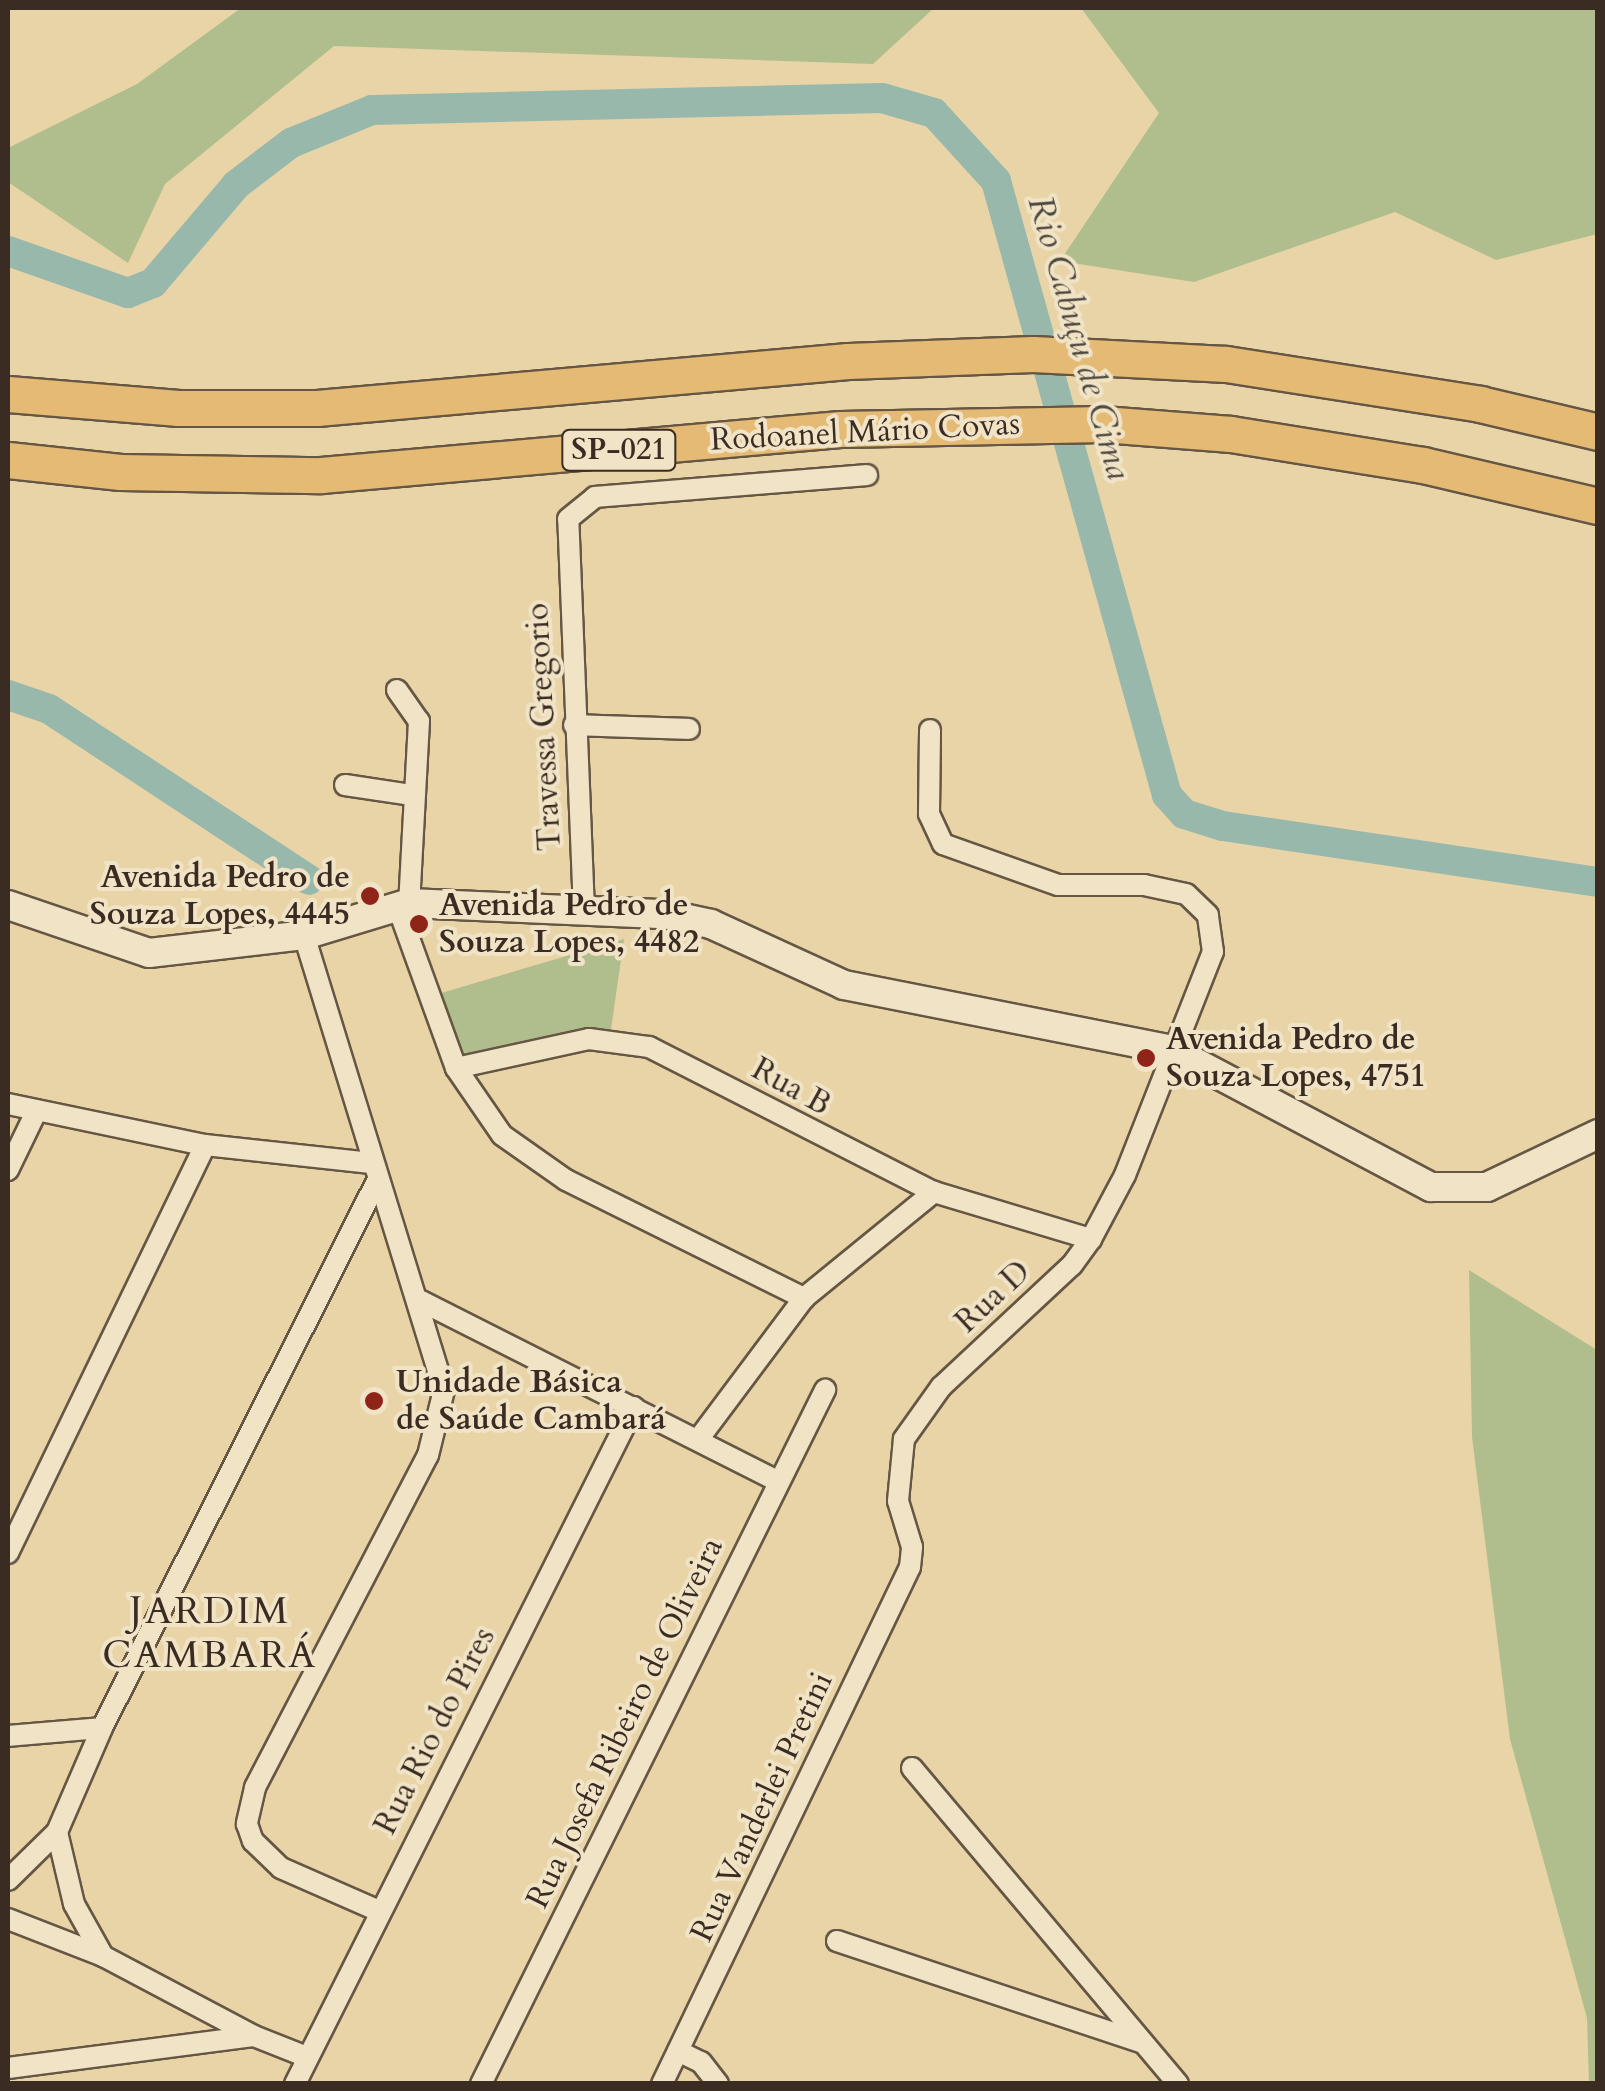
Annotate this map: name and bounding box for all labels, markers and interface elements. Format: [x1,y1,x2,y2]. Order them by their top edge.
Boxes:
water label: Rio Cabuçu de Cima [1018,191,1140,485]
street label: Rodoanel Mário Covas [709,405,1021,459]
road number: SP-021 [559,425,679,475]
street label: Travessa Gregorio [518,602,570,852]
place label: Avenida Pedro de Souza Lopes, 4445 [90,859,350,934]
marker: Avenida Pedro de Souza Lopes, 4445 [359,885,381,907]
place label: Avenida Pedro de Souza Lopes, 4482 [439,887,699,962]
marker: Avenida Pedro de Souza Lopes, 4482 [408,913,430,935]
place label: Avenida Pedro de Souza Lopes, 4751 [1166,1021,1426,1096]
marker: Avenida Pedro de Souza Lopes, 4751 [1135,1047,1157,1069]
street label: Rua B [745,1050,837,1124]
street label: Rua D [948,1253,1038,1341]
place label: Unidade Básica de Saúde Cambará [396,1364,666,1439]
marker: Unidade Básica de Saúde Cambará [361,1388,387,1414]
street label: Rua Josefa Ribeiro de Oliveira [518,1532,732,1914]
district label: JARDIM CAMBARÁ [102,1589,318,1678]
street label: Rua Rio do Pires [366,1621,504,1841]
street label: Rua Vanderlei Pretini [683,1666,841,1948]

